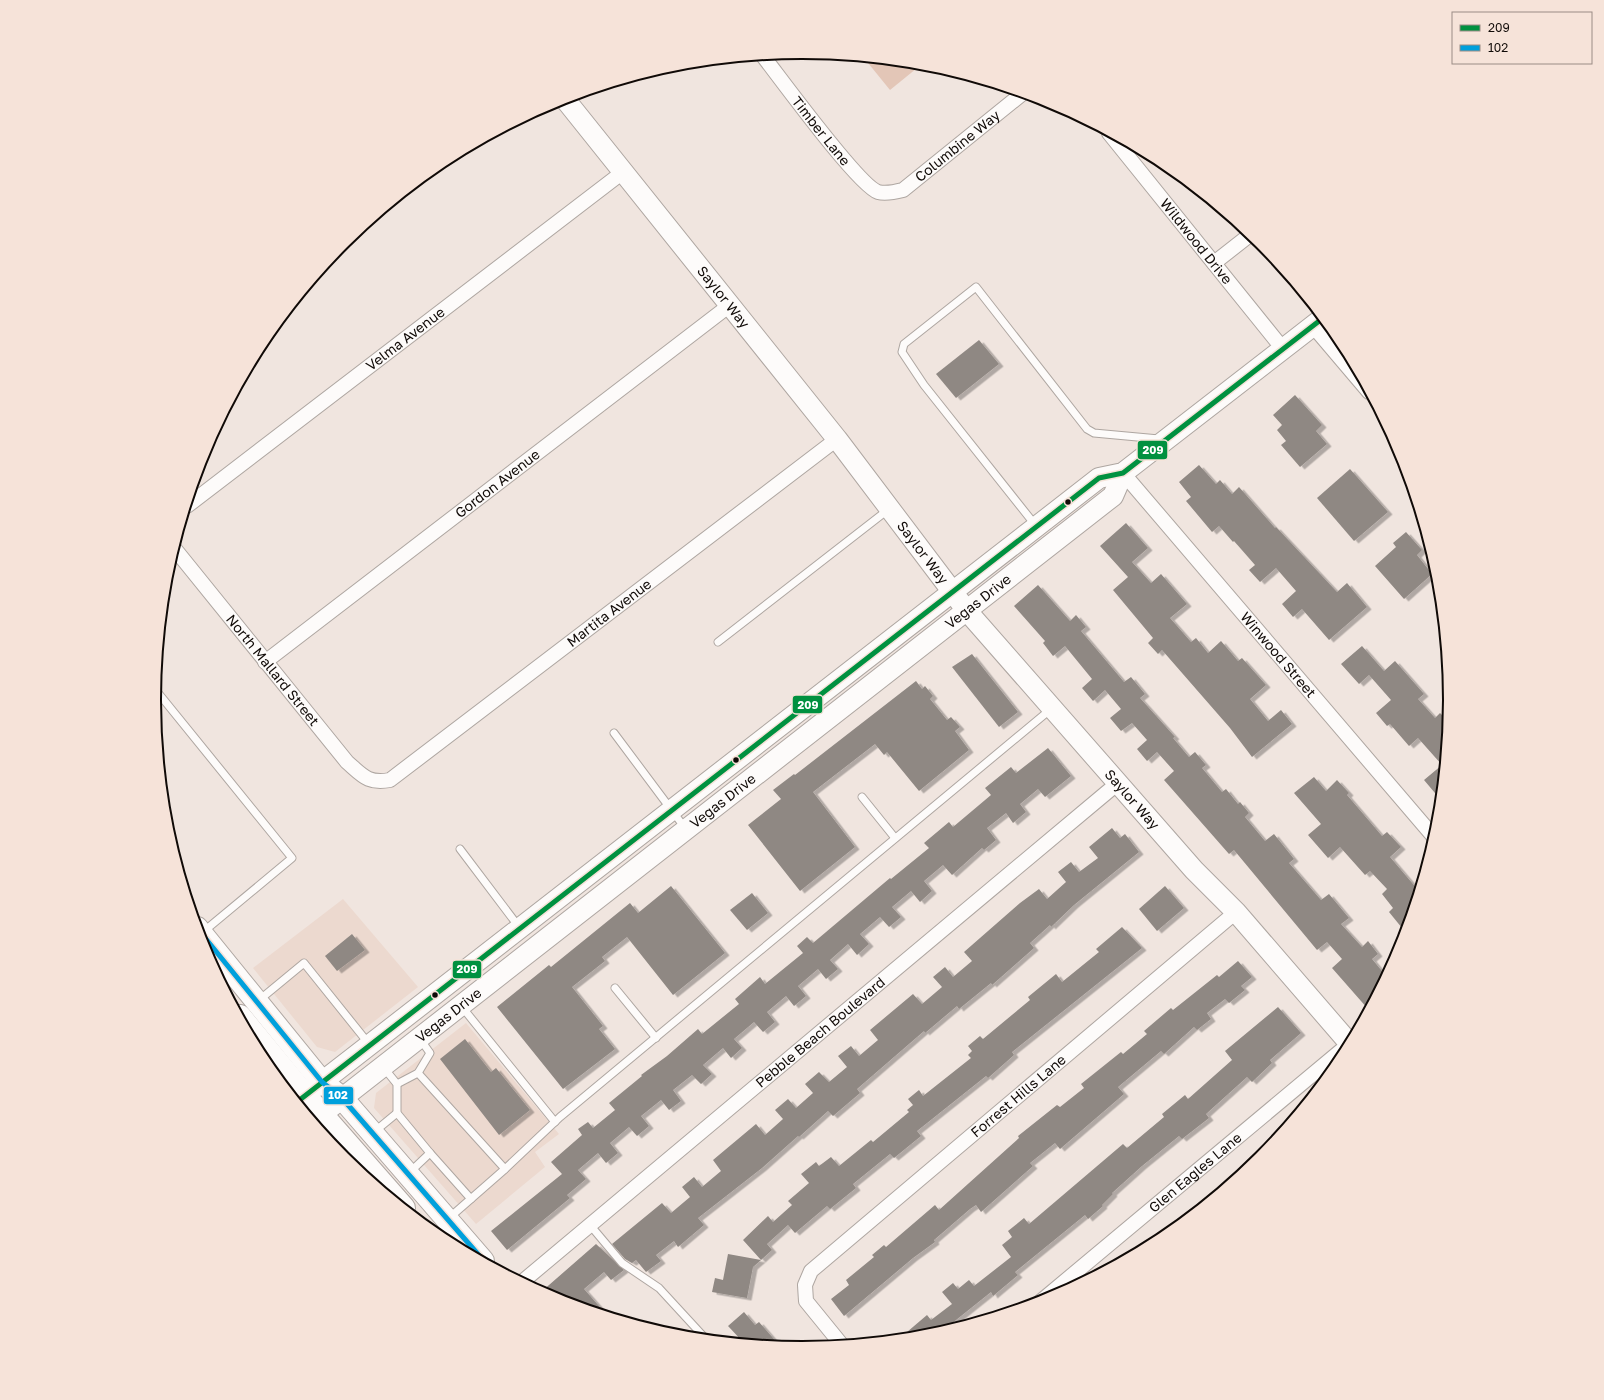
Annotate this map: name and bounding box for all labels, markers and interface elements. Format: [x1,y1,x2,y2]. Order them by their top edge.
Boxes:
legend [1452,12,1592,64]
text: 209 [1488,20,1510,35]
text: 102 [1488,40,1508,55]
street label: Timber Lane [789,93,854,169]
street label: Columbine Way [911,106,1003,185]
street label: Wildwood Drive [1157,195,1236,287]
street label: Saylor Way [694,262,754,331]
street label: Velma Avenue [362,303,448,374]
line badge: 209 [1137,440,1168,460]
text: 209 [1143,443,1163,456]
street label: Gordon Avenue [451,445,543,521]
unlabelled marker [1063,497,1073,507]
street label: Saylor Way [894,517,952,587]
street label: Vegas Drive [941,570,1014,632]
street label: Martita Avenue [563,575,654,650]
street label: Winwood Street [1237,608,1320,701]
street label: North Mallard Street [223,611,323,729]
line badge: 209 [792,695,823,714]
text: 209 [798,698,818,711]
unlabelled marker [731,755,741,765]
street label: Saylor Way [1102,765,1164,833]
street label: Vegas Drive [686,769,759,831]
line badge: 209 [452,960,482,979]
text: 209 [457,962,477,975]
street label: Pebble Beach Boulevard [752,973,888,1091]
street label: Vegas Drive [412,984,485,1046]
unlabelled marker [430,990,440,1000]
street label: Forrest Hills Lane [967,1051,1069,1140]
line badge: 102 [323,1086,354,1105]
text: 102 [328,1088,348,1101]
street label: Glen Eagles Lane [1145,1129,1245,1216]

